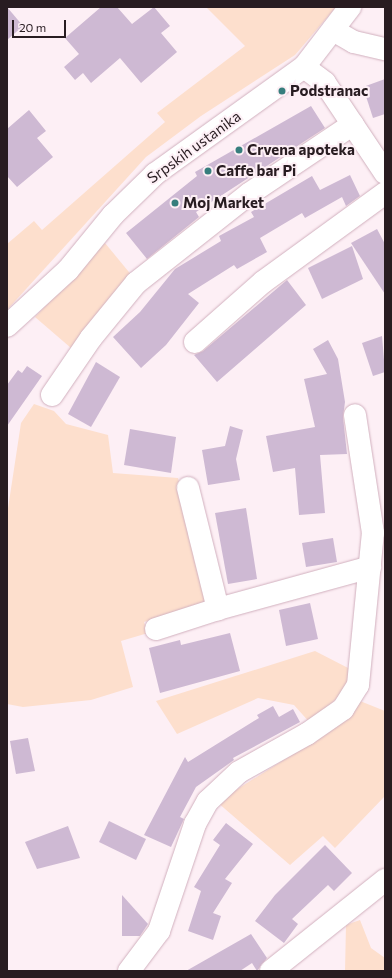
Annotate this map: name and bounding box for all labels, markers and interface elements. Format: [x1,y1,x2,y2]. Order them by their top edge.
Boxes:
scale bar [14,12,68,38]
text: 20 m [19,20,46,34]
place label: Podstranac [290,82,368,100]
marker: Podstranac [277,86,287,96]
street label: Srpskih ustanika [144,107,244,187]
place label: Crvena apoteka [247,141,355,159]
marker: Crvena apoteka [234,145,244,155]
place label: Caffe bar Pi [216,162,296,180]
marker: Caffe bar Pi [203,166,213,176]
place label: Moj Market [183,194,264,212]
marker: Moj Market [170,198,180,208]

